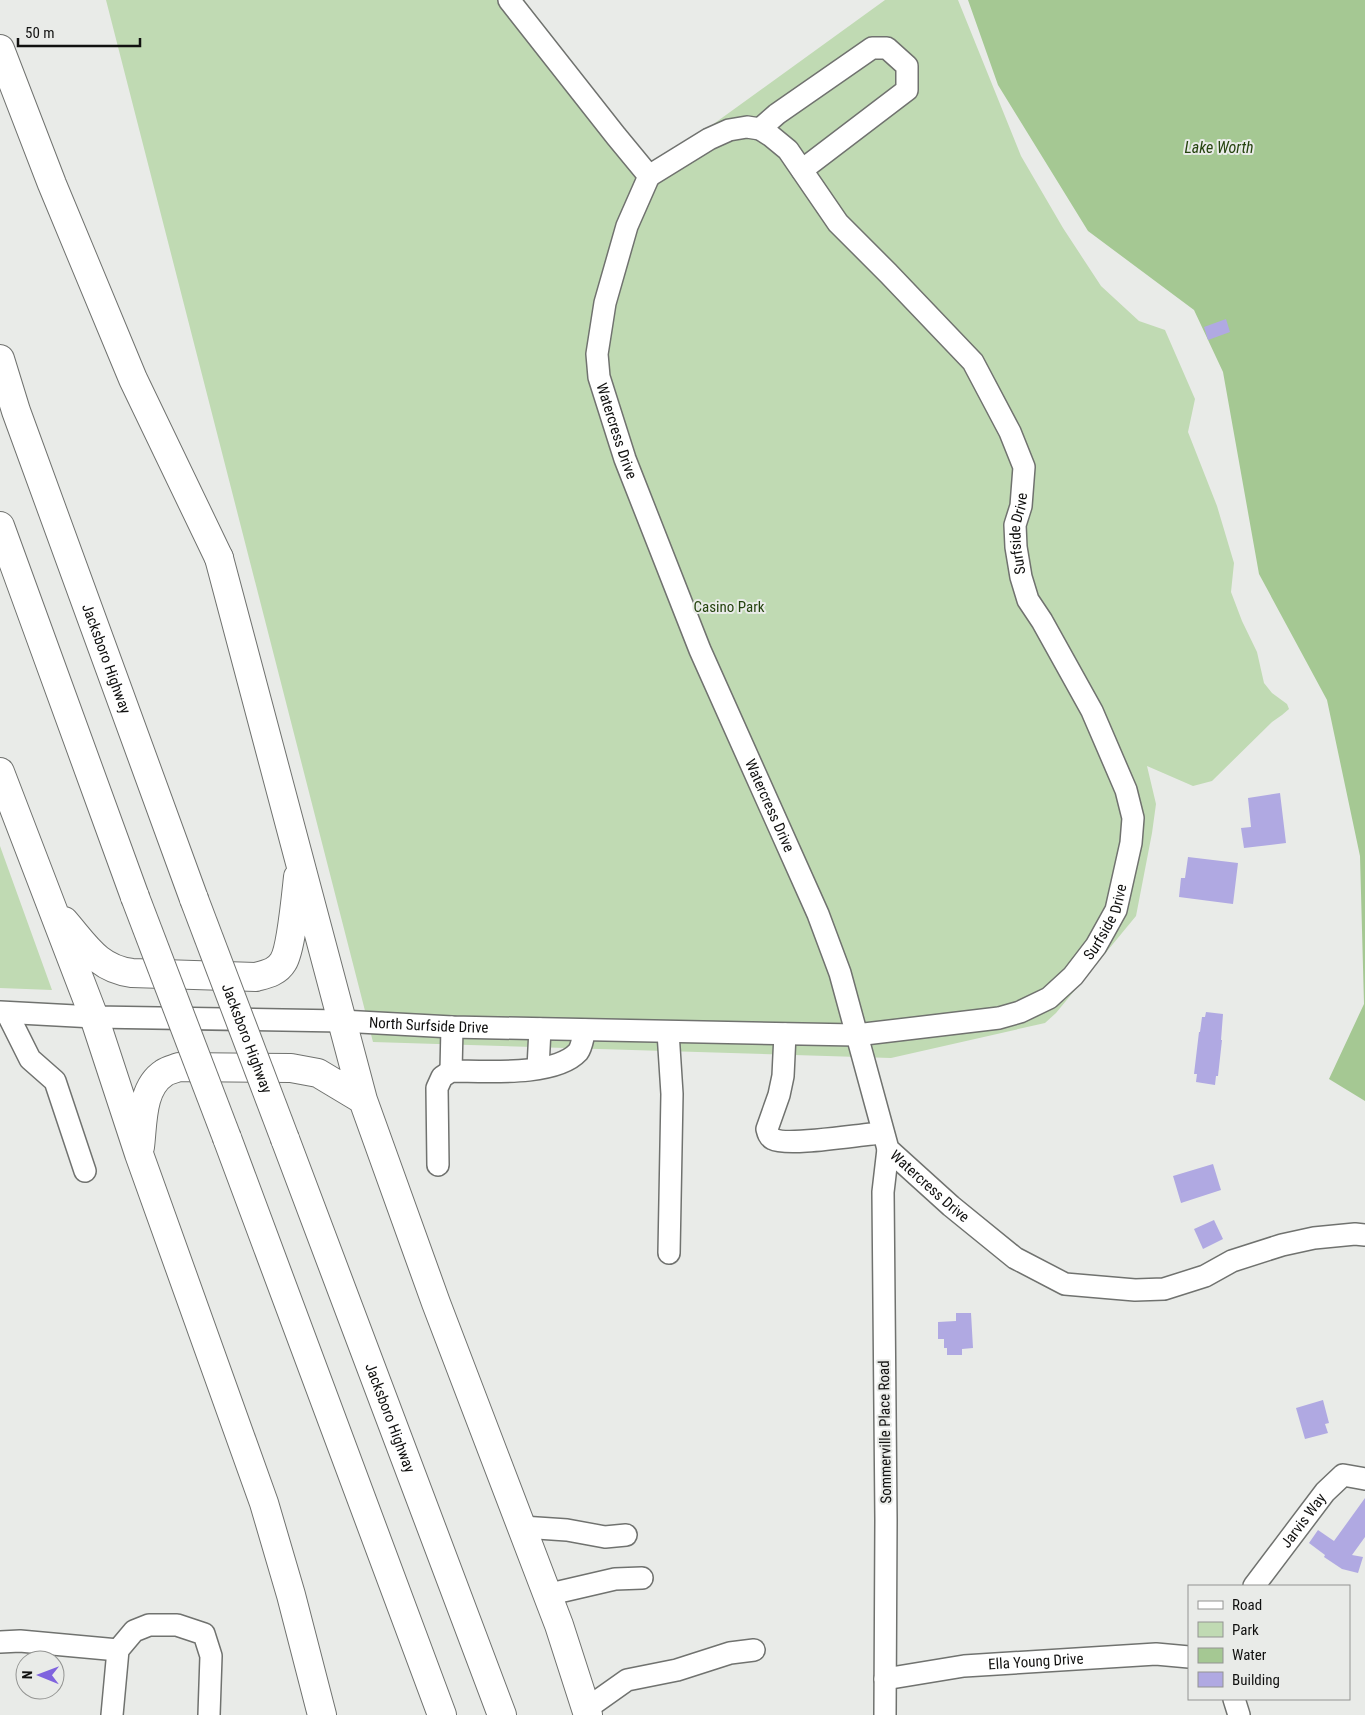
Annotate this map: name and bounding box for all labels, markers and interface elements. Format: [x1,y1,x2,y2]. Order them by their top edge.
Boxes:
scale bar [18,15,140,47]
text: 50 m [25,24,55,42]
water label: Lake Worth [1184,138,1254,157]
street label: Watercress Drive [592,381,641,481]
street label: Surfside Drive [1006,492,1031,576]
park label: Casino Park [694,598,765,616]
street label: Jacksboro Highway [78,601,135,716]
street label: Watercress Drive [741,756,798,855]
street label: Surfside Drive [1080,882,1131,964]
street label: Jacksboro Highway [218,981,276,1096]
street label: North Surfside Drive [369,1014,489,1037]
street label: Watercress Drive [886,1146,973,1226]
street label: Jacksboro Highway [361,1360,419,1475]
street label: Sommerville Place Road [875,1360,895,1504]
street label: Jarvis Way [1277,1490,1330,1551]
legend [1188,1585,1350,1700]
text: Road [1232,1596,1262,1614]
text: Park [1232,1621,1259,1639]
text: Water [1232,1646,1267,1664]
north arrow [15,1650,65,1700]
street label: Ella Young Drive [988,1650,1084,1673]
text: N [19,1670,35,1679]
text: Building [1232,1671,1280,1689]

